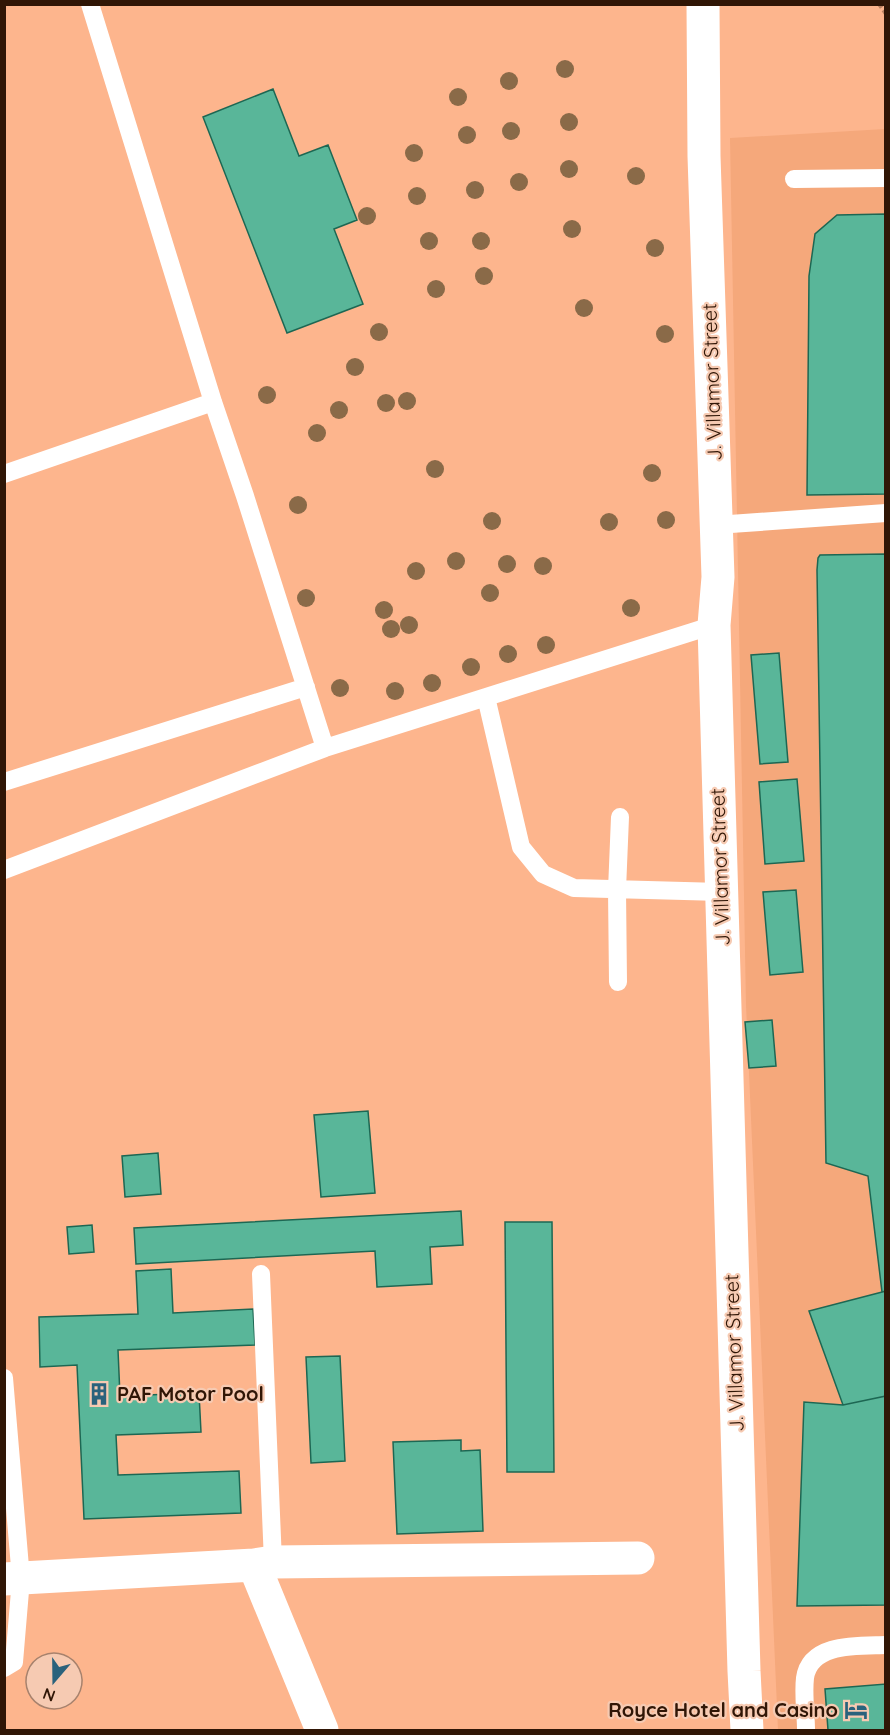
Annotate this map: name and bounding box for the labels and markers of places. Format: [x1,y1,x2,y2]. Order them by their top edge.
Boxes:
building icon: PAF Motor Pool [86,1381,112,1407]
place label: PAF Motor Pool [117,1381,264,1406]
place label: Royce Hotel and Casino [608,1697,838,1722]
hotel icon: Royce Hotel and Casino [843,1697,869,1723]

